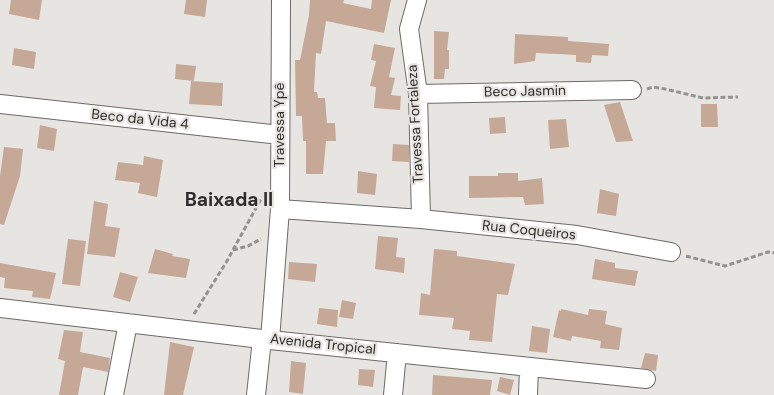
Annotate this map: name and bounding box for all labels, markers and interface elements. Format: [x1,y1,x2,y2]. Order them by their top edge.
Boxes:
street label: Travessa Fortaleza [405,64,427,184]
street label: Travessa Ypê [272,83,288,167]
street label: Beco Jasmin [484,83,566,101]
street label: Beco da Vida 4 [90,107,190,133]
district label: Baixada II [185,190,273,212]
street label: Rua Coqueiros [481,218,577,244]
street label: Avenida Tropical [269,331,377,359]

